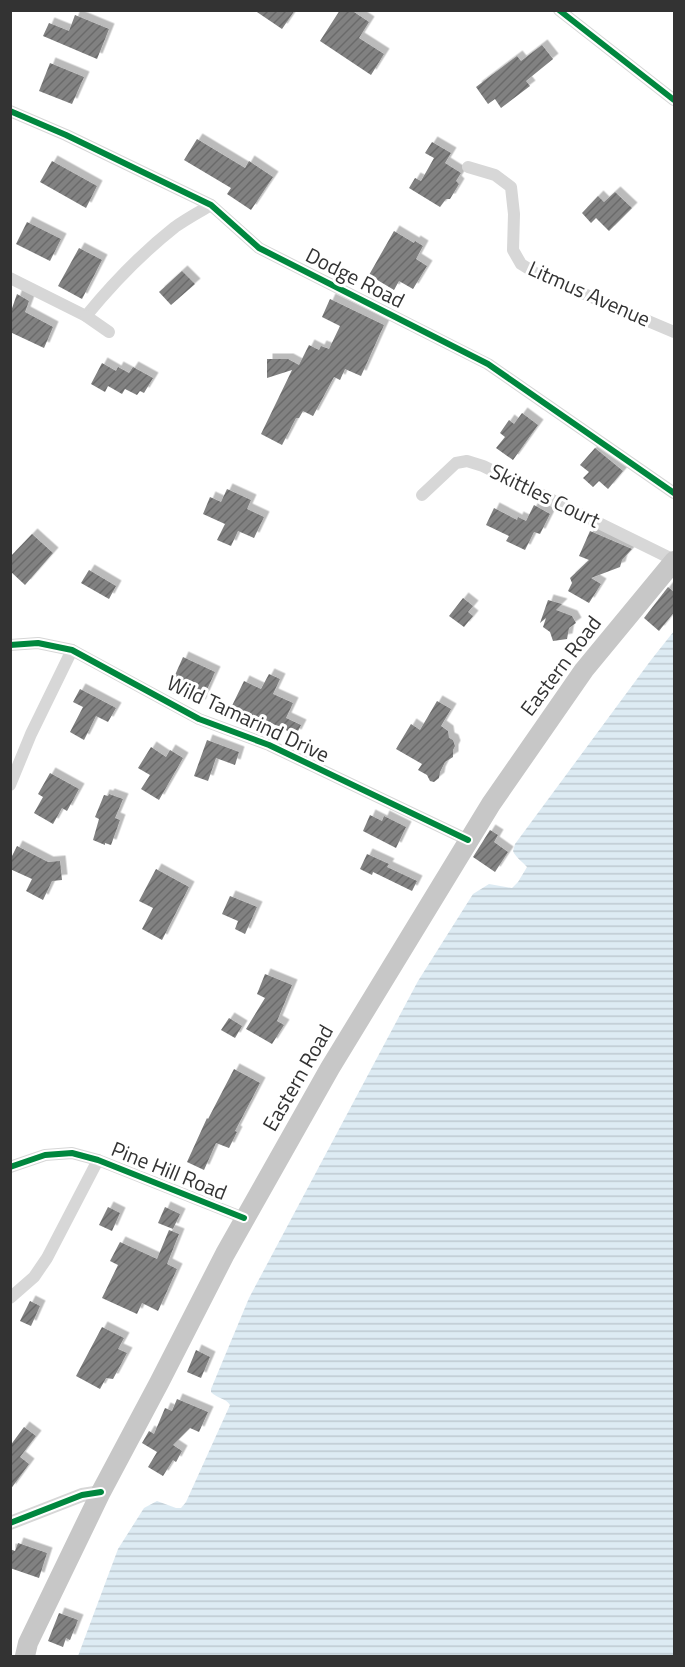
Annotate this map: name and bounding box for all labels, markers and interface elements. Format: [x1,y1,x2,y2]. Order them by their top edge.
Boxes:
street label: Dodge Road [300,239,410,316]
street label: Litmus Avenue [523,252,656,334]
street label: Skittles Court [485,455,606,536]
street label: Eastern Road [512,608,609,722]
street label: Wild Tamarind Drive [162,666,335,770]
street label: Eastern Road [254,1018,341,1137]
street label: Pine Hill Road [107,1132,232,1208]

